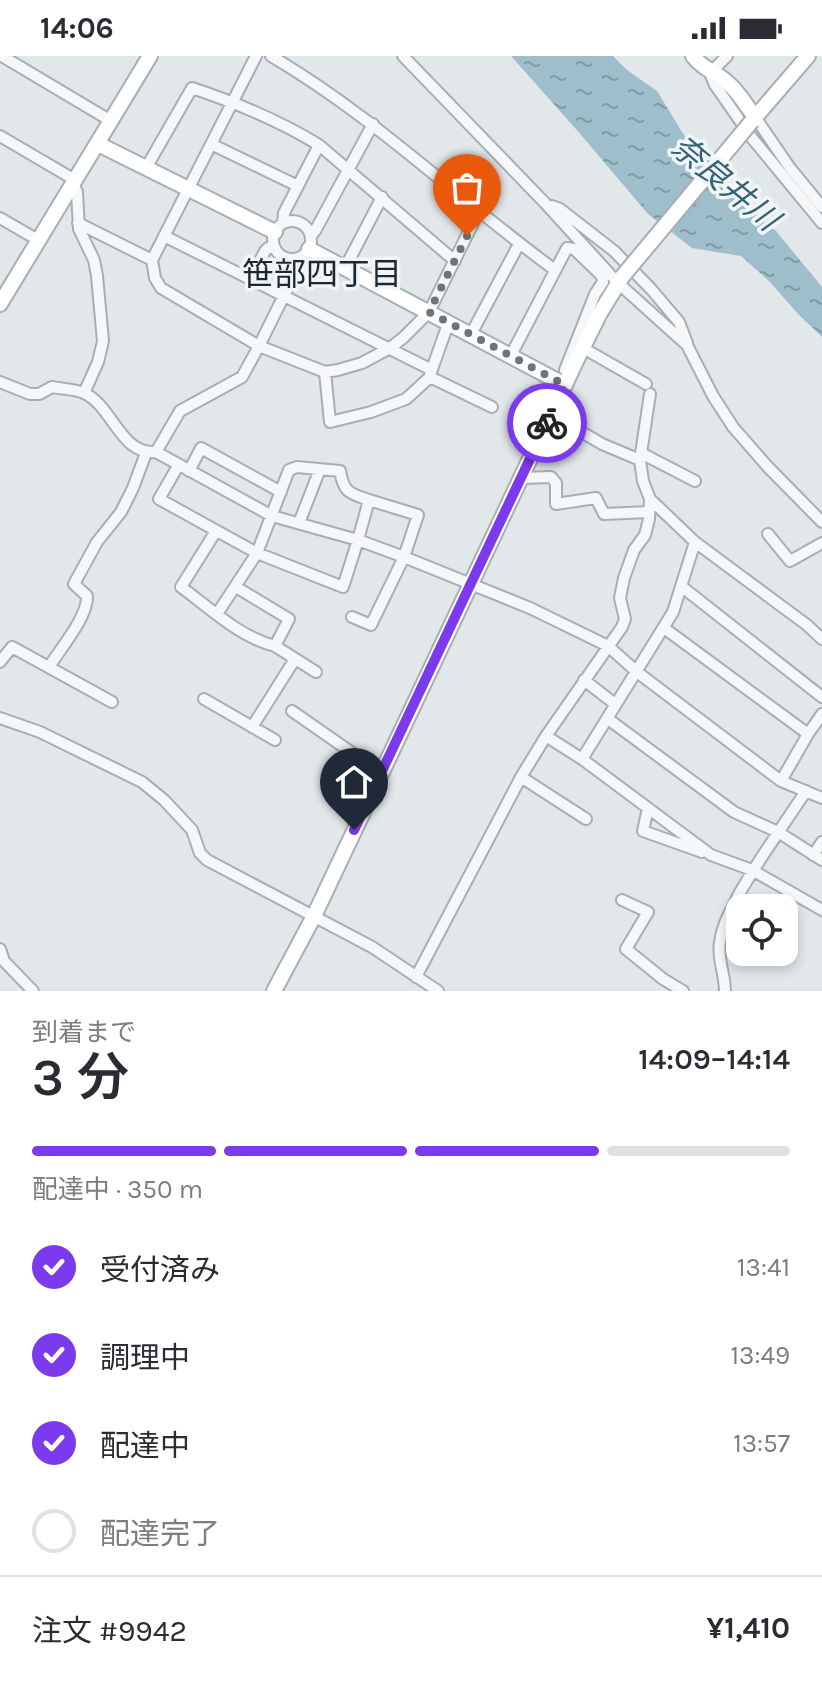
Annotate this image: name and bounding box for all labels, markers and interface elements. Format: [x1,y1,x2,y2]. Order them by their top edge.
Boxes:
text: 14:06 [40,10,114,46]
water label: 奈良井川 [664,128,788,240]
pin [433,154,501,236]
icon: bag [445,166,489,210]
district label: 笹部四丁目 [242,256,402,293]
courier [507,383,587,463]
icon: bike [525,401,569,445]
pin [320,748,388,830]
icon: home [332,760,376,804]
map controls [726,894,798,966]
button: locate [726,894,798,966]
text: 到着まで [32,1017,136,1048]
text: 14:09–14:14 [638,1041,790,1077]
text: 3 分 [32,1047,129,1108]
text: 配達中 · 350 m [32,1174,203,1205]
icon: check [32,1245,76,1289]
text: 受付済み [100,1252,220,1288]
text: 13:41 [737,1252,790,1283]
icon: check [32,1333,76,1377]
text: 調理中 [100,1340,190,1376]
text: 13:49 [730,1340,790,1371]
icon: check [32,1421,76,1465]
text: 配達中 [100,1428,190,1464]
text: 13:57 [733,1428,790,1459]
text: 配達完了 [100,1516,220,1552]
text: ¥1,410 [707,1610,790,1646]
text: 注文 #9942 [32,1613,187,1649]

